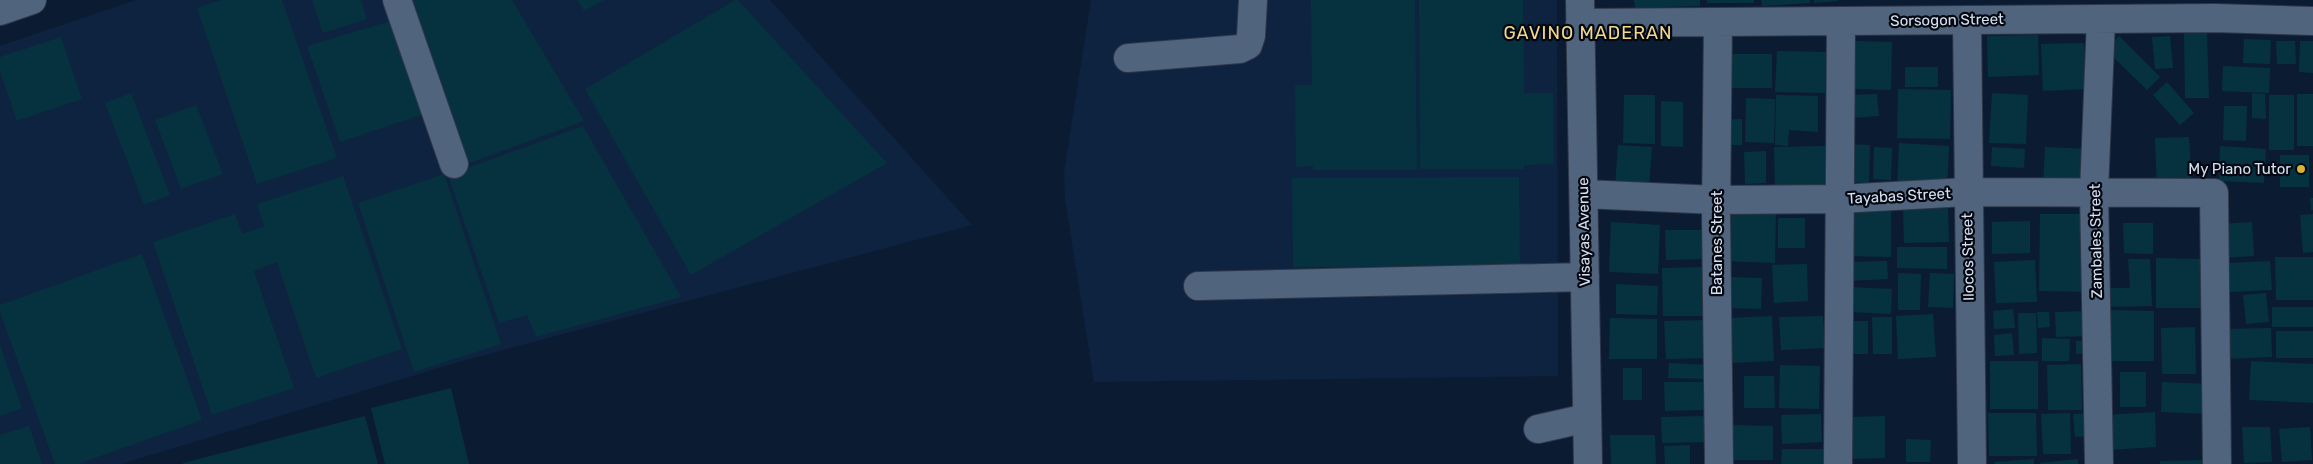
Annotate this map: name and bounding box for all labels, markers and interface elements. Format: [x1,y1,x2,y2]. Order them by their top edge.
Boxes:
street label: Sorsogon Street [1890,10,2004,30]
district label: GAVINO MADERAN [1503,22,1673,44]
place label: My Piano Tutor [2188,160,2291,178]
marker: My Piano Tutor [2295,163,2307,175]
street label: Visayas Avenue [1574,177,1594,287]
street label: Zambales Street [2086,183,2106,298]
street label: Tayabas Street [1847,184,1951,208]
street label: Batanes Street [1708,191,1726,295]
street label: Ilocos Street [1958,213,1978,301]

